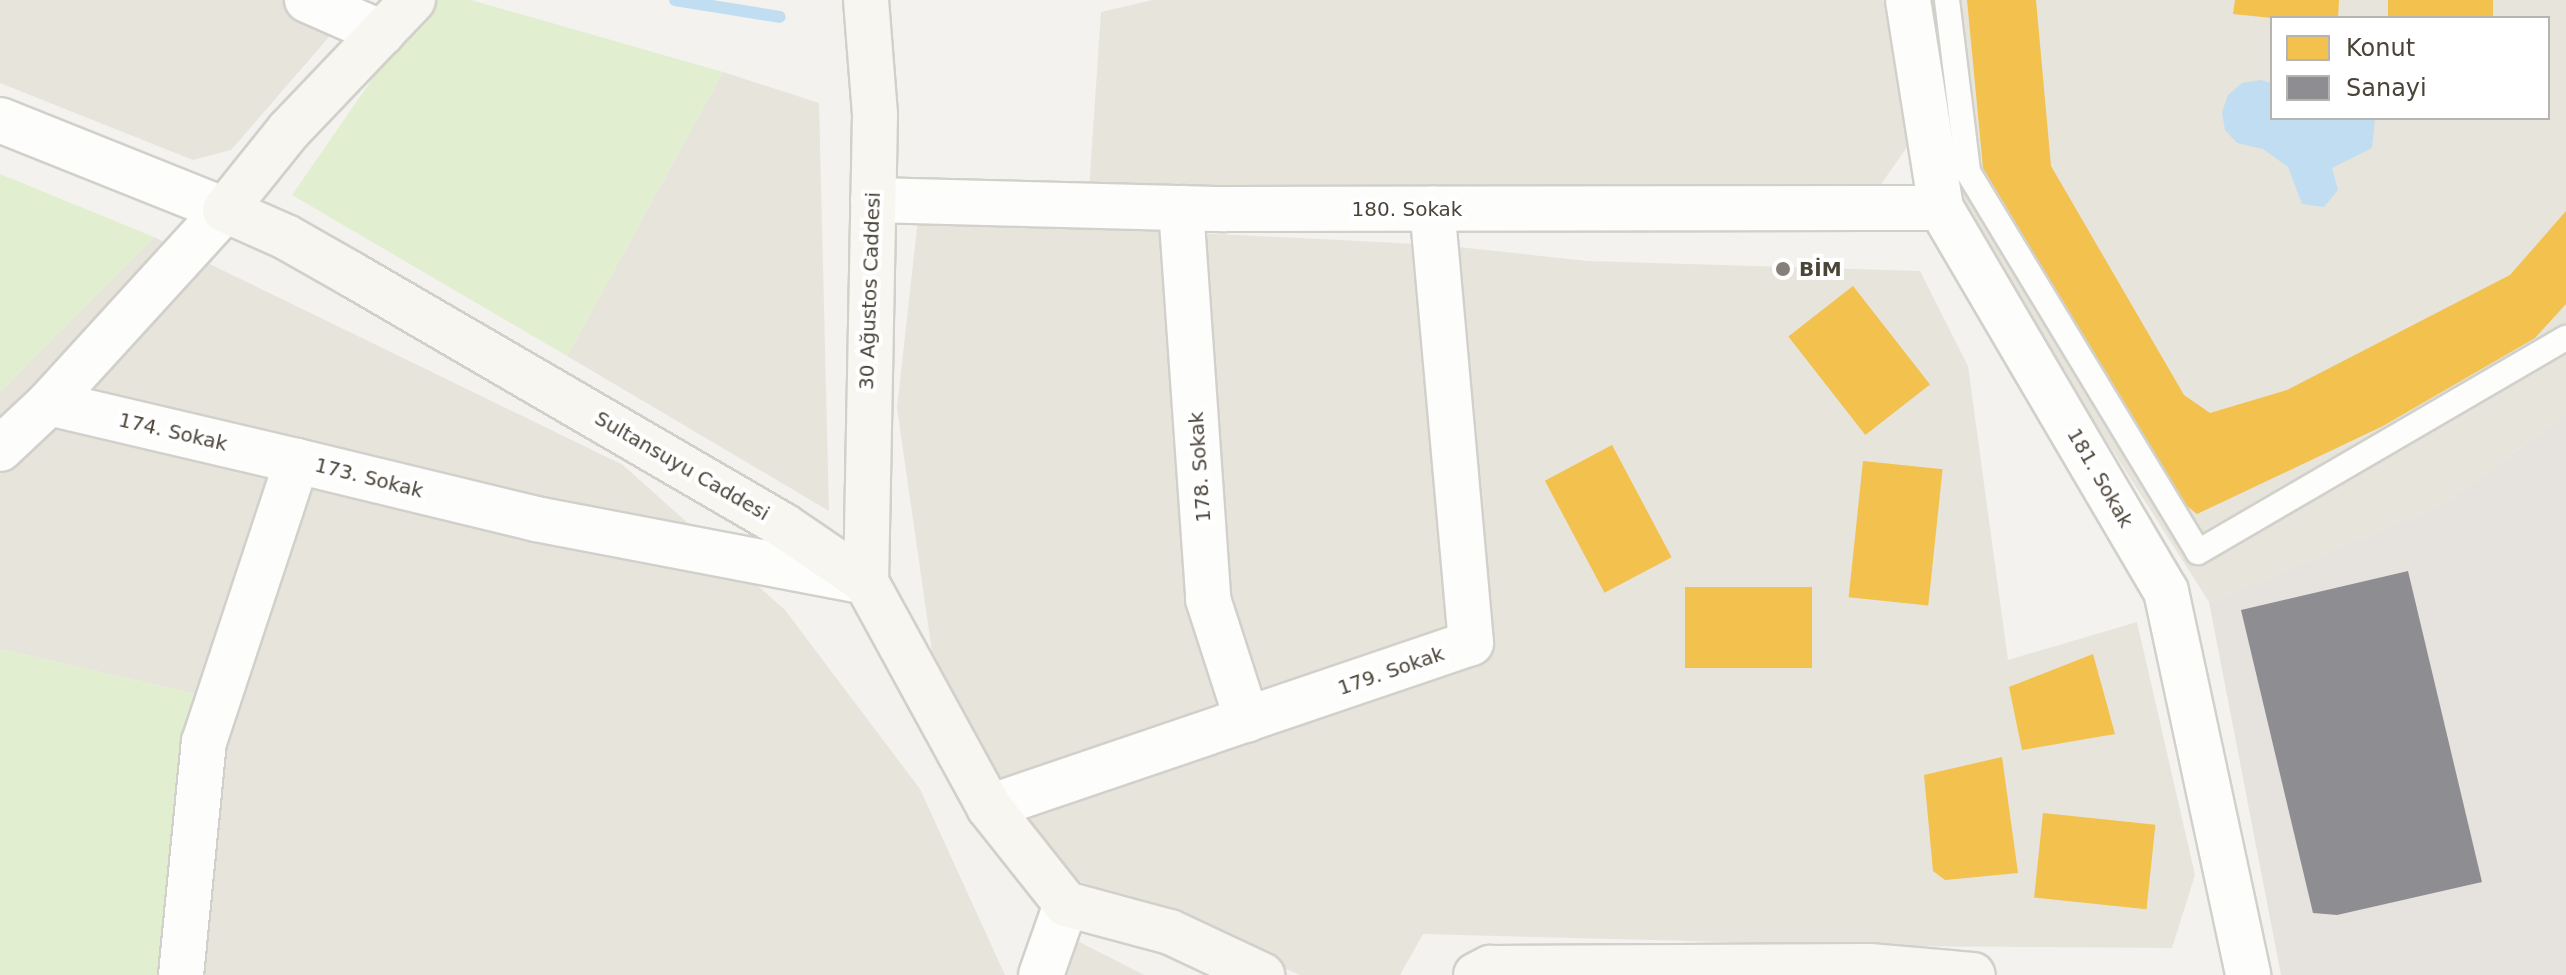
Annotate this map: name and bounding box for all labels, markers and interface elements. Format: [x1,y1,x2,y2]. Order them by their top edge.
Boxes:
legend [2270,16,2550,120]
text: Konut [2346,34,2415,62]
text: Sanayi [2346,74,2427,102]
street label: 30 Ağustos Caddesi [855,192,885,390]
street label: 180. Sokak [1352,197,1462,221]
place label: BİM [1799,257,1842,281]
marker: BİM [1774,260,1792,278]
street label: Sultansuyu Caddesi [590,406,774,526]
street label: 174. Sokak [116,408,230,456]
street label: 178. Sokak [1184,411,1216,523]
street label: 181. Sokak [2062,424,2138,532]
street label: 173. Sokak [312,453,426,503]
street label: 179. Sokak [1335,642,1447,700]

